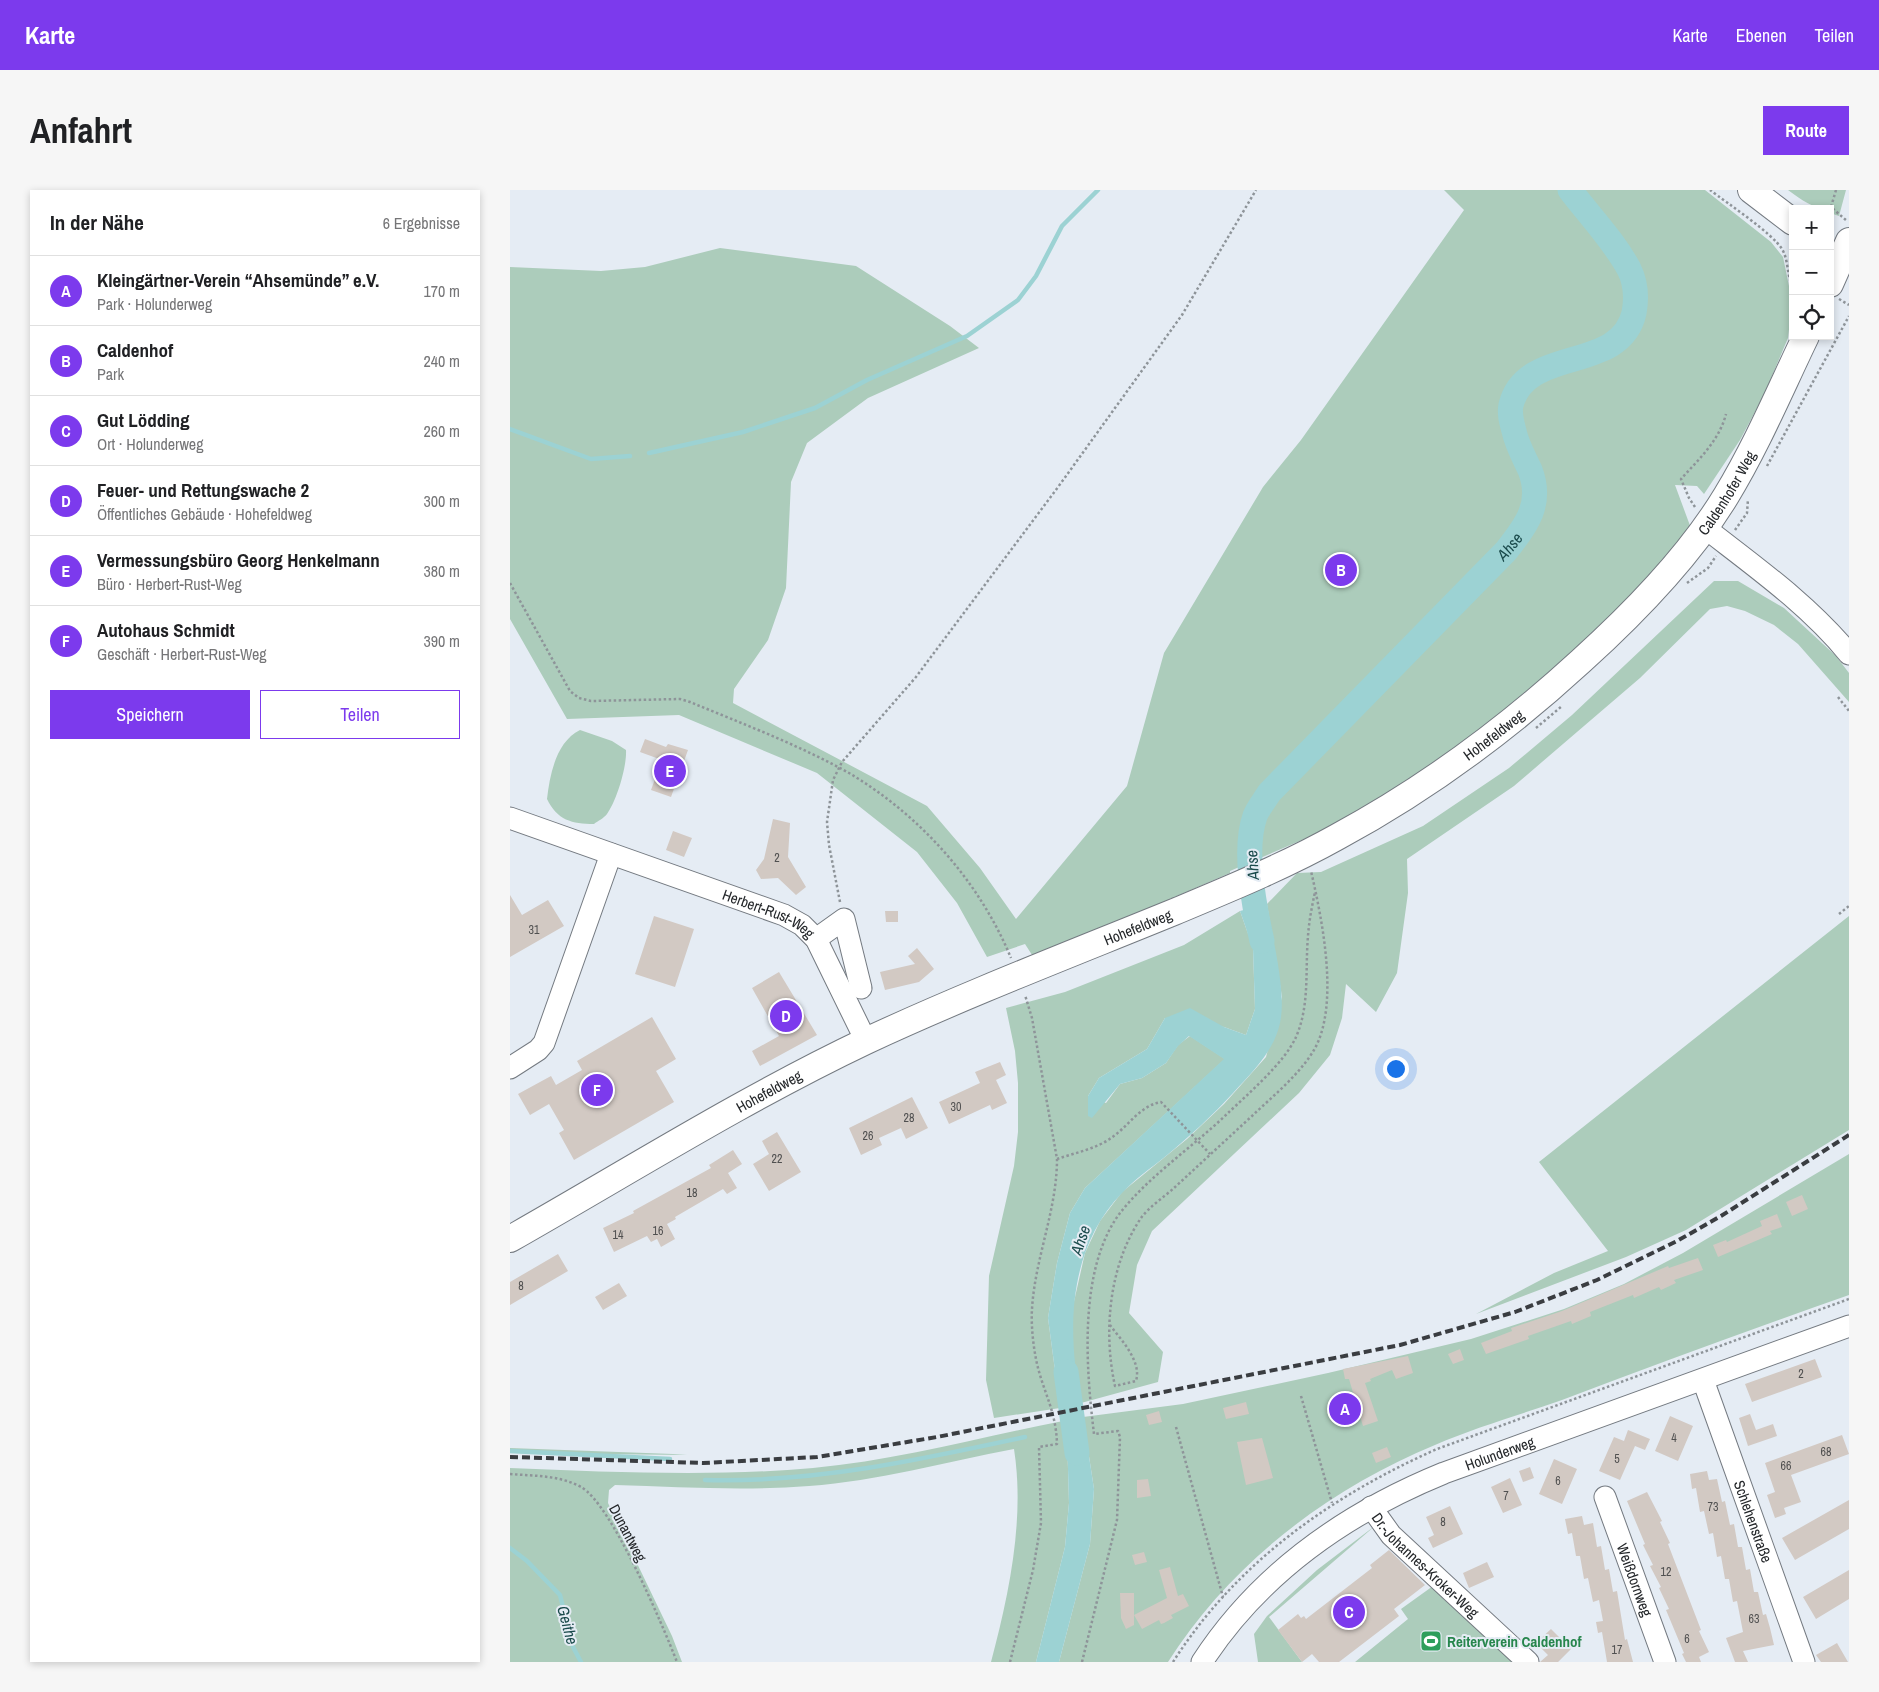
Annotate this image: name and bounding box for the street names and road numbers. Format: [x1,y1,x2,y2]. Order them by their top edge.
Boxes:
street label: Caldenhofer Weg [1693,447,1760,539]
street label: Hohefeldweg [1459,704,1528,765]
street label: Herbert-Rust-Weg [720,884,820,943]
street label: Hohefeldweg [1100,904,1175,950]
street label: Hohefeldweg [732,1065,805,1117]
street label: Holunderweg [1462,1431,1537,1475]
street label: Schlehenstraße [1729,1477,1778,1565]
street label: Dunantweg [604,1501,652,1566]
street label: Dr.-Johannes-Kroker-Weg [1367,1508,1484,1622]
street label: Weißdornweg [1612,1540,1658,1619]

